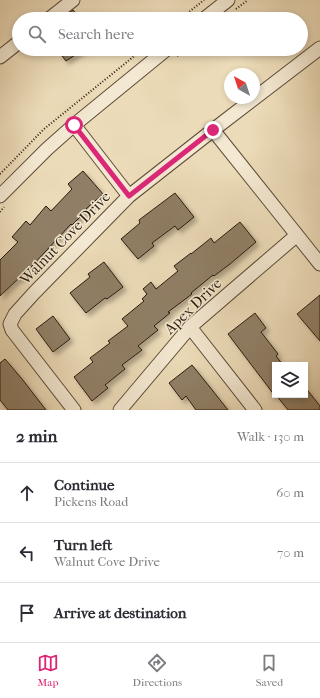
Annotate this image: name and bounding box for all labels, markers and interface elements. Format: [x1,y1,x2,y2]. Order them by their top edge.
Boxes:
search box [12,12,308,56]
icon: search [26,23,48,45]
text: Search here [58,25,134,43]
north arrow [224,68,260,104]
route start [65,116,83,134]
route end [204,121,222,139]
street label: Walnut Cove Drive [15,187,114,289]
street label: Apex Drive [160,274,226,338]
map controls [272,362,308,398]
button: layers [272,362,308,398]
text: 2 min [16,426,57,446]
text: Walk · 130 m [237,429,304,444]
text: Continue [54,476,114,494]
icon: ahead [16,482,38,504]
text: 60 m [276,485,304,500]
text: Pickens Road [54,494,128,509]
text: Turn left [54,536,112,554]
icon: left [16,542,38,564]
text: 70 m [277,545,304,560]
text: Walnut Cove Drive [54,554,160,569]
icon: arrive [16,602,38,624]
text: Arrive at destination [54,604,186,622]
tab: Map [37,652,59,689]
tab: Directions [133,652,182,689]
tab: Saved [256,652,283,689]

